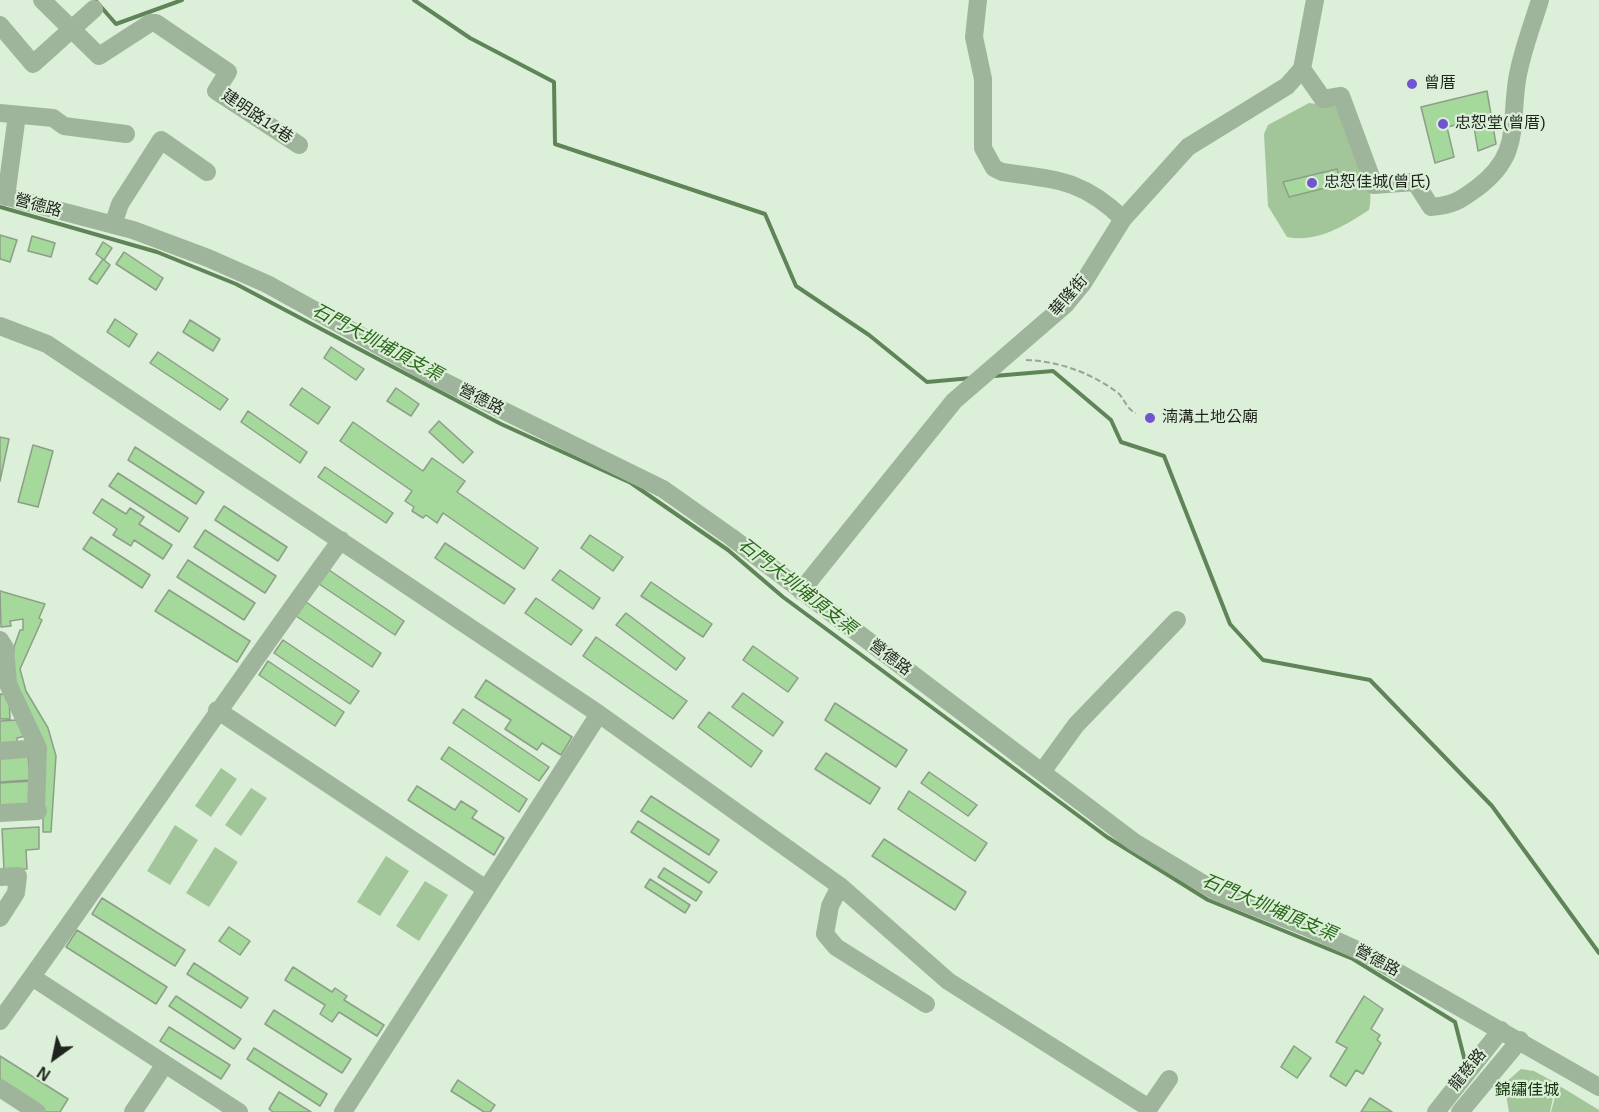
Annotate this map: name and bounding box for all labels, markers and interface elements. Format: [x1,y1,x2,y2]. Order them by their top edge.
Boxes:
place label: 曾厝 [1424,74,1456,94]
marker: 曾厝 [1405,77,1419,91]
street label: 建明路14巷 [218,86,296,148]
place label: 忠恕堂(曾厝) [1455,114,1546,134]
marker: 忠恕堂(曾厝) [1436,117,1450,131]
place label: 忠恕佳城(曾氏) [1324,173,1431,193]
marker: 忠恕佳城(曾氏) [1305,176,1319,190]
street label: 營德路 [12,191,64,221]
street label: 華隆街 [1046,272,1092,320]
water label: 石門大圳埔頂支渠 [308,300,446,386]
street label: 營德路 [455,381,507,419]
place label: 湳溝土地公廟 [1162,408,1258,428]
marker: 湳溝土地公廟 [1143,411,1157,425]
water label: 石門大圳埔頂支渠 [734,534,860,640]
street label: 營德路 [865,636,915,680]
water label: 石門大圳埔頂支渠 [1199,870,1339,946]
street label: 營德路 [1351,941,1403,981]
north arrow [24,1028,84,1088]
street label: 龍慈路 [1445,1045,1491,1095]
text: N [34,1063,53,1084]
park label: 錦繡佳城 [1495,1081,1559,1101]

